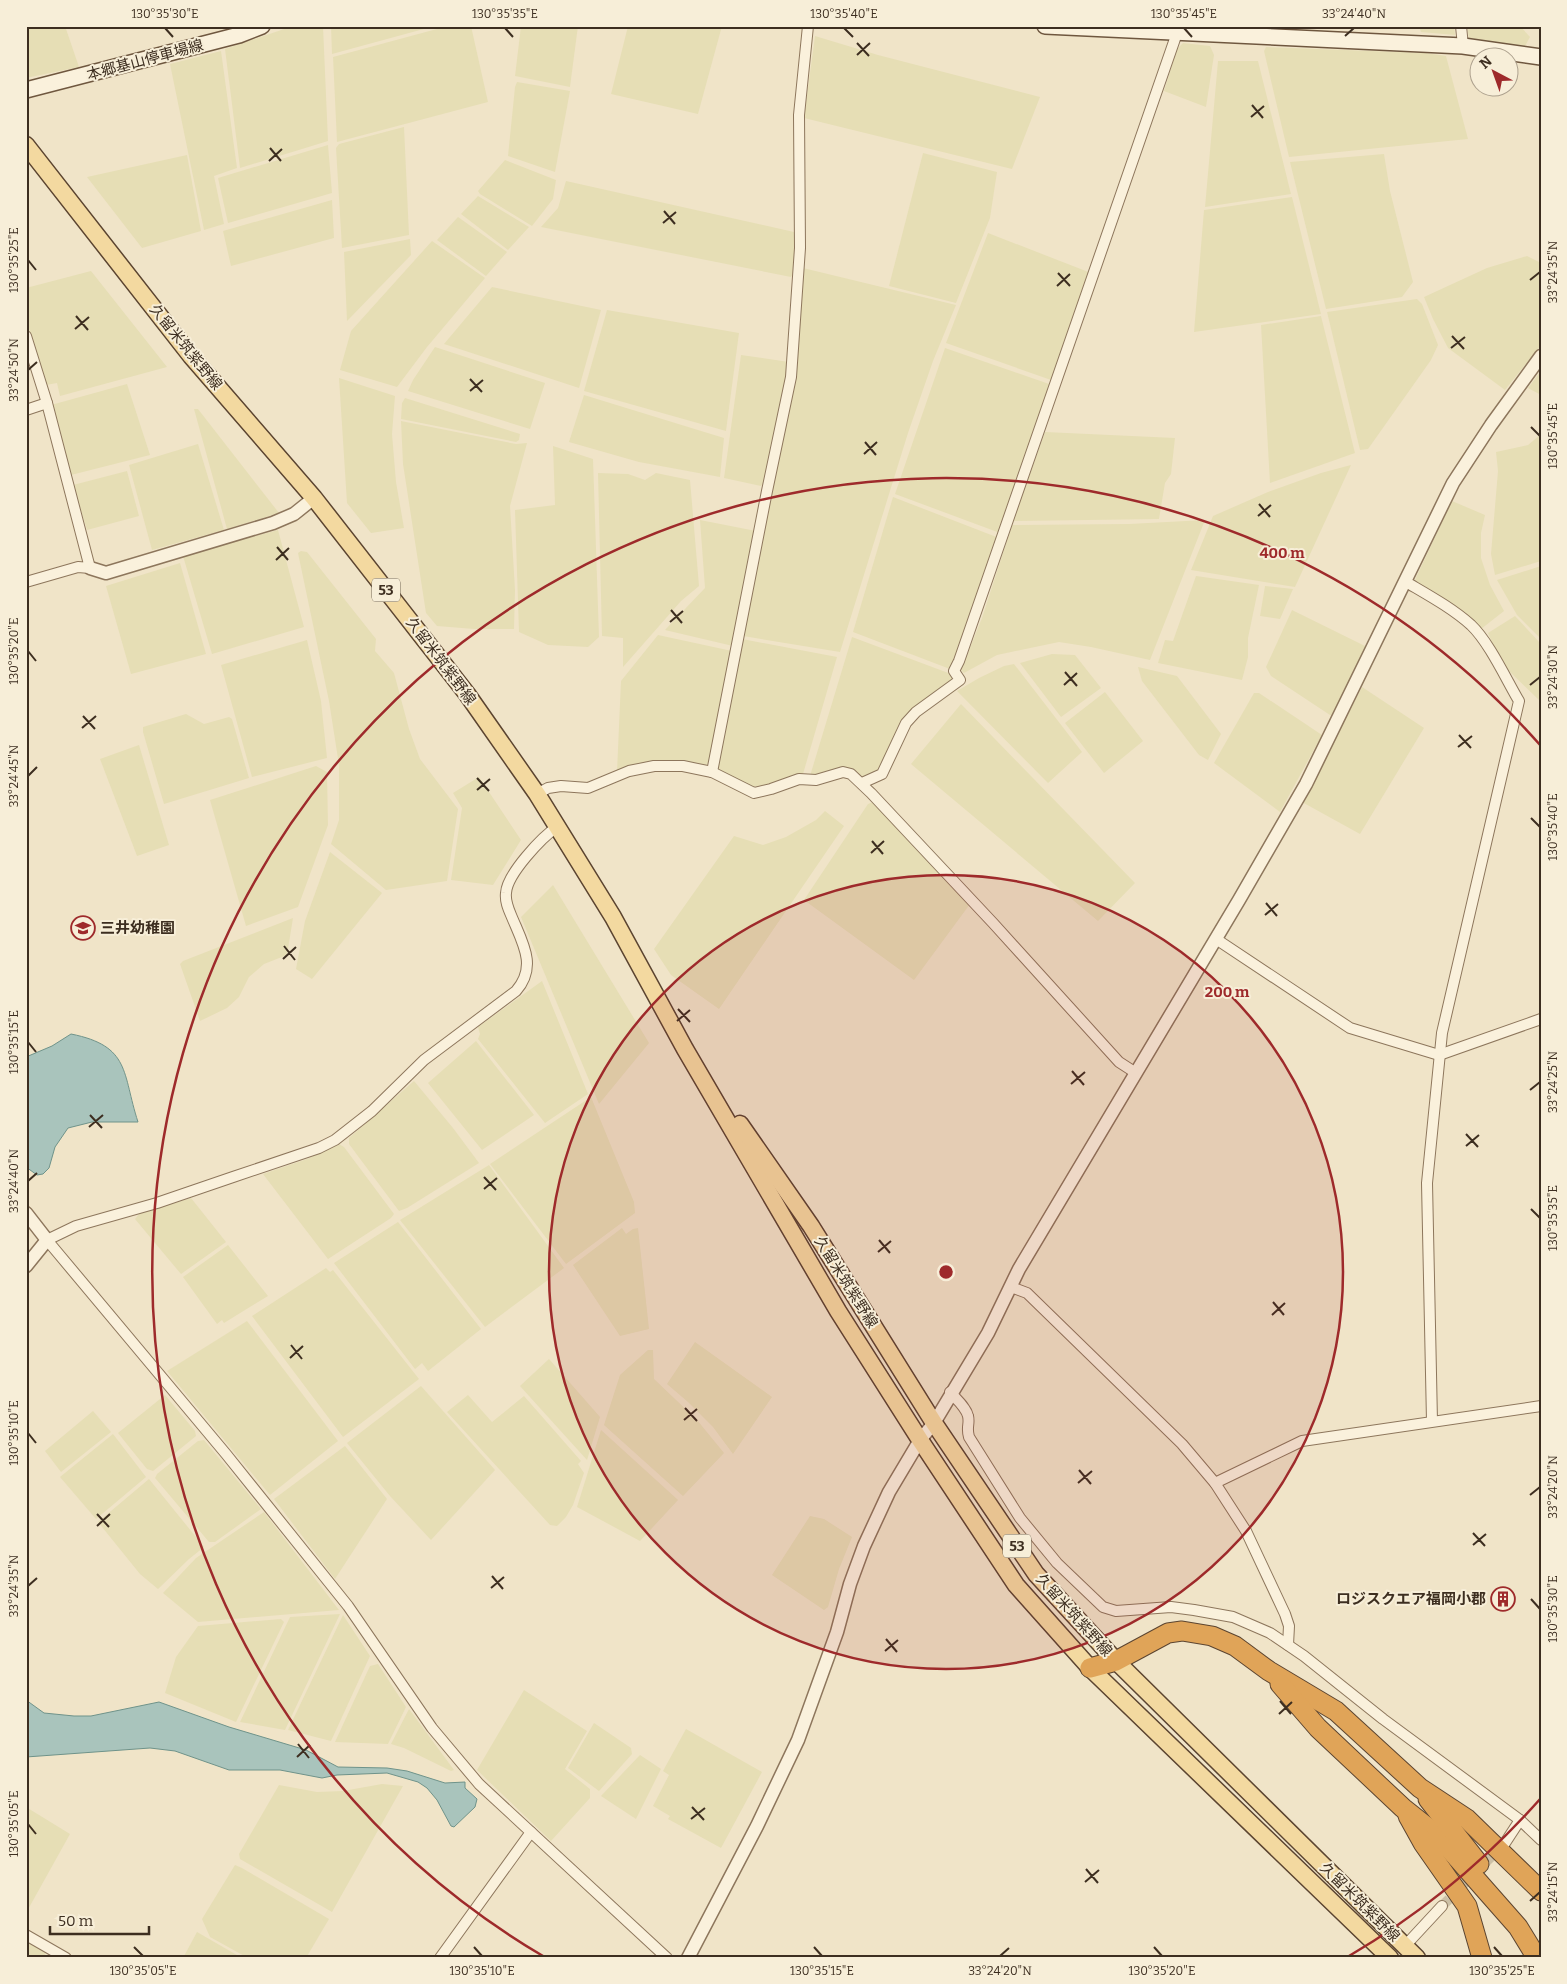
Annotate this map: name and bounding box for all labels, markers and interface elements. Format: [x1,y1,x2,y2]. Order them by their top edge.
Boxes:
text: 130°35'30"E [131,7,199,21]
text: 130°35'35"E [472,7,538,21]
text: 130°35'40"E [810,7,878,21]
text: 130°35'45"E [1151,7,1217,21]
text: 33°24'40"N [1322,7,1386,21]
street label: 本郷基山停車場線 [85,36,205,84]
north arrow [1470,48,1520,98]
text: N [1476,52,1496,73]
text: 130°35'25"E [7,227,21,293]
text: 33°24'35"N [1546,240,1560,303]
street label: 久留米筑紫野線 [146,301,226,393]
text: 33°24'50"N [7,338,21,402]
text: 130°35'45"E [1546,403,1560,469]
text: 400 m [1259,544,1305,562]
road number: 53 [372,578,400,602]
street label: 久留米筑紫野線 [402,614,480,708]
text: 130°35'20"E [7,618,21,684]
text: 33°24'30"N [1546,645,1560,709]
text: 33°24'45"N [7,744,21,807]
text: 130°35'40"E [1546,793,1560,861]
school or university icon: 三井幼稚園 [70,915,96,941]
place label: 三井幼稚園 [100,919,175,937]
text: 200 m [1205,983,1250,1001]
text: 130°35'15"E [7,1010,21,1074]
text: 33°24'25"N [1546,1050,1560,1113]
text: 33°24'40"N [7,1149,21,1213]
text: 130°35'35"E [1546,1185,1560,1251]
street label: 久留米筑紫野線 [811,1233,881,1331]
centre of rings [937,1263,955,1281]
text: 130°35'10"E [7,1400,21,1466]
text: 33°24'20"N [1546,1455,1560,1519]
road number: 53 [1003,1534,1031,1558]
text: 33°24'35"N [7,1554,21,1617]
street label: 久留米筑紫野線 [1032,1570,1116,1660]
text: 130°35'30"E [1546,1575,1560,1643]
building icon: ロジスクエア福岡小郡 [1490,1586,1516,1612]
place label: ロジスクエア福岡小郡 [1336,1590,1486,1608]
text: 130°35'05"E [7,1791,21,1857]
street label: 久留米筑紫野線 [1317,1859,1403,1945]
text: 33°24'15"N [1546,1861,1560,1922]
scale bar [50,1904,149,1936]
text: 50 m [58,1912,94,1930]
text: 130°35'05"E [110,1964,176,1978]
text: 130°35'10"E [449,1964,515,1978]
text: 130°35'15"E [790,1964,854,1978]
text: 33°24'20"N [968,1964,1032,1978]
text: 130°35'20"E [1129,1964,1195,1978]
text: 130°35'25"E [1469,1964,1535,1978]

